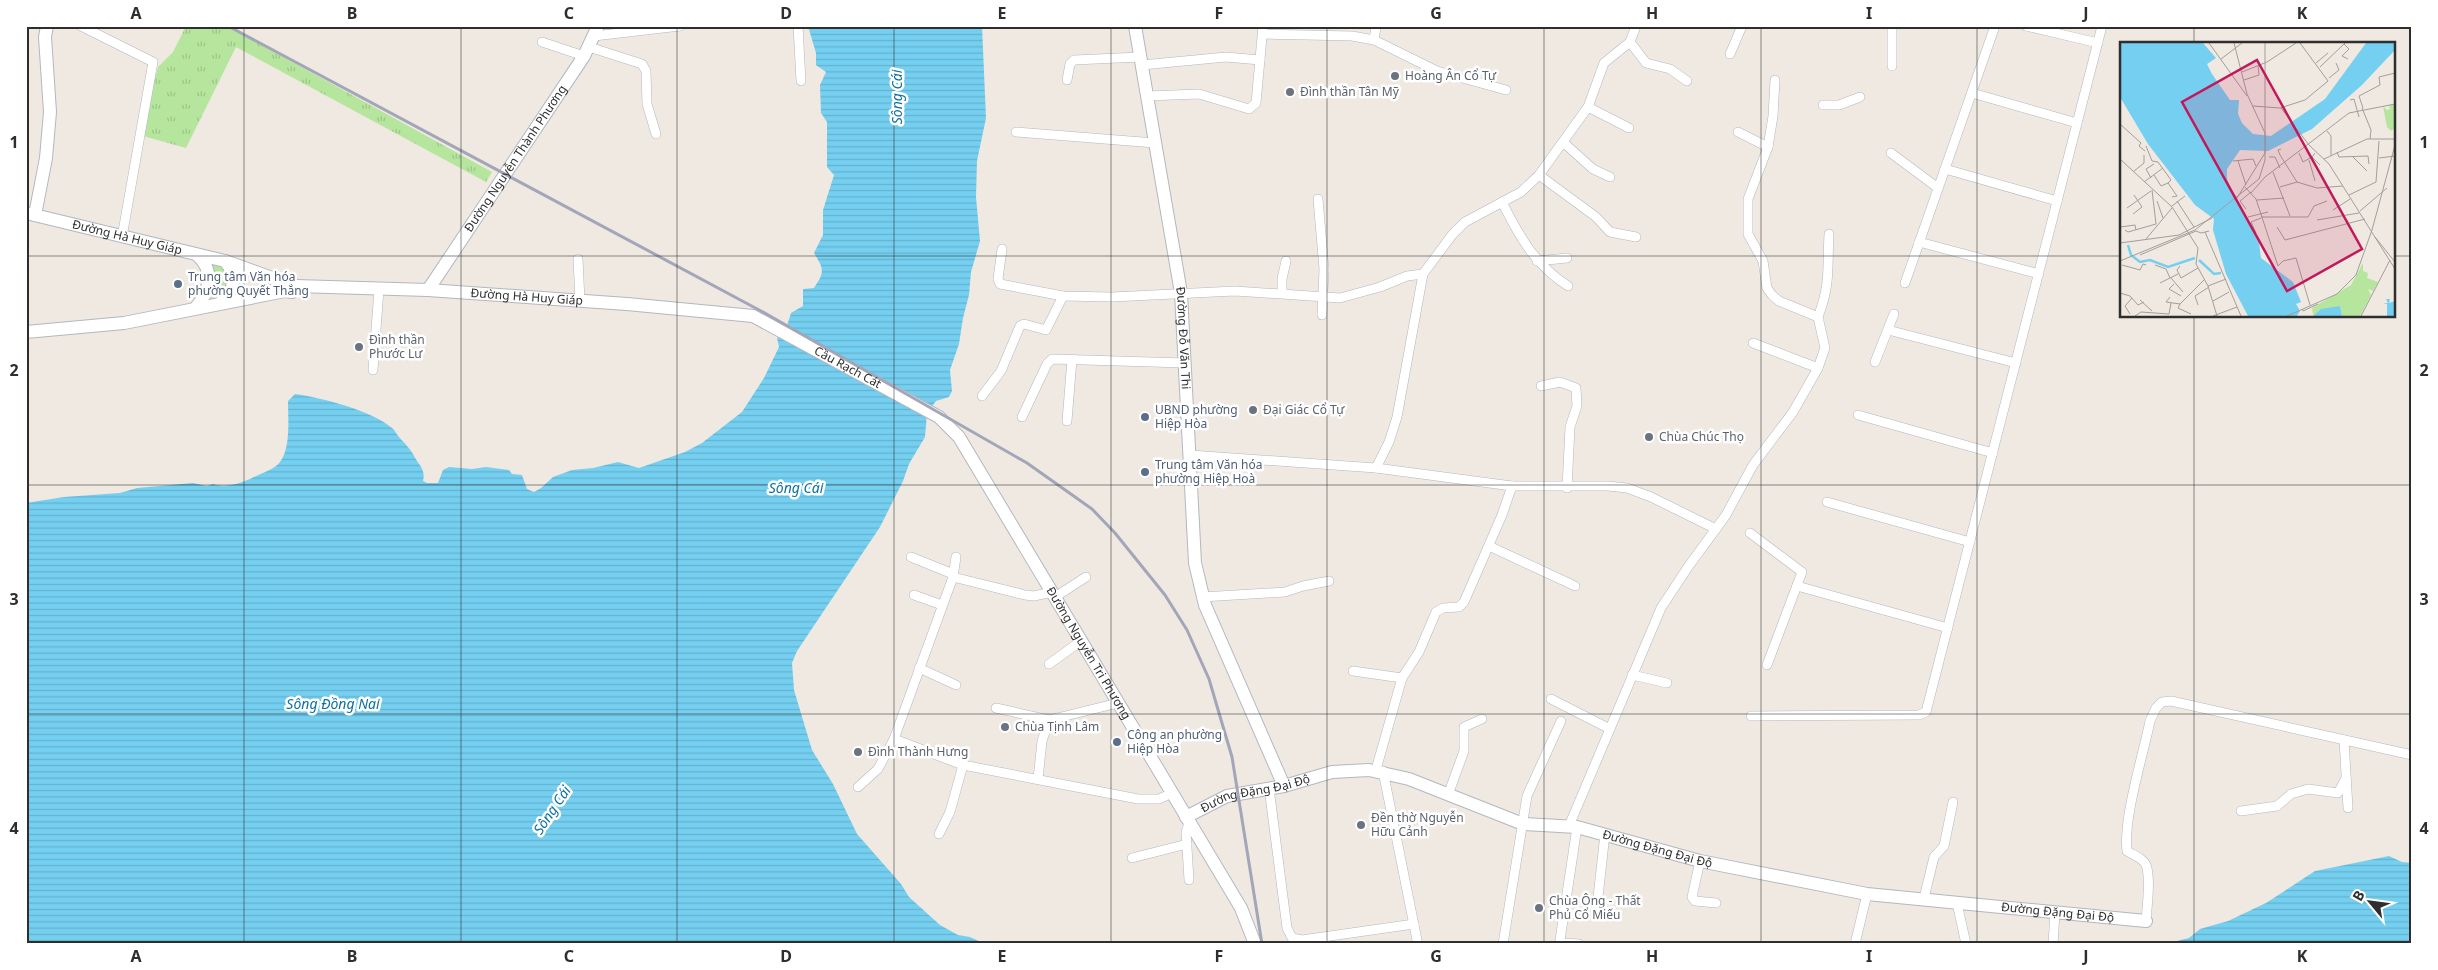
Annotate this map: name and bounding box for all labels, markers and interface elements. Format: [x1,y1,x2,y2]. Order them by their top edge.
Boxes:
text: A [130,2,142,24]
text: B [347,2,357,24]
text: C [564,2,574,24]
text: D [780,2,792,24]
text: E [998,2,1007,24]
text: F [1215,2,1223,24]
text: G [1430,2,1442,24]
text: H [1646,2,1658,24]
text: I [1866,2,1872,24]
text: J [2081,2,2089,24]
text: K [2297,2,2308,24]
inset map [2120,42,2396,318]
place label: Hoàng Ân Cổ Tự [1405,67,1497,84]
water label: Sông Cái [887,69,906,124]
marker: Hoàng Ân Cổ Tự [1389,70,1401,82]
street label: Đường Nguyễn Thành Phương [460,81,570,235]
place label: Đình thần Tân Mỹ [1300,83,1400,100]
marker: Đình thần Tân Mỹ [1284,86,1296,98]
text: 1 [9,131,19,153]
text: 1 [2419,131,2429,153]
street label: Đường Hà Huy Giáp [71,215,184,258]
place label: Trung tâm Văn hóa phường Quyết Thắng [188,268,309,299]
marker: Trung tâm Văn hóa phường Quyết Thắng [172,278,184,290]
street label: Đường Hà Huy Giáp [470,284,583,309]
street label: Đường Đỗ Văn Thi [1172,285,1195,390]
place label: Đình thần Phước Lư [369,331,425,362]
marker: Đình thần Phước Lư [353,341,365,353]
street label: Cầu Rạch Cát [811,342,885,392]
text: 2 [9,359,19,381]
text: 2 [2419,359,2429,381]
place label: UBND phường Hiệp Hòa [1155,401,1238,432]
place label: Đại Giác Cổ Tự [1263,401,1345,418]
marker: Đại Giác Cổ Tự [1247,404,1259,416]
marker: UBND phường Hiệp Hòa [1139,411,1151,423]
place label: Chùa Chúc Thọ [1659,428,1744,445]
marker: Chùa Chúc Thọ [1643,431,1655,443]
place label: Trung tâm Văn hóa phường Hiệp Hoà [1155,456,1262,487]
marker: Trung tâm Văn hóa phường Hiệp Hoà [1139,466,1151,478]
water label: Sông Cái [769,478,824,497]
street label: Đường Nguyễn Tri Phương [1043,583,1135,722]
text: 3 [9,588,19,610]
text: 3 [2419,588,2429,610]
water label: Sông Đồng Nai [286,694,380,713]
place label: Chùa Tịnh Lâm [1015,718,1099,735]
marker: Chùa Tịnh Lâm [999,721,1011,733]
place label: Công an phường Hiệp Hòa [1127,726,1222,757]
marker: Công an phường Hiệp Hòa [1111,736,1123,748]
place label: Đình Thành Hưng [868,743,968,760]
marker: Đình Thành Hưng [852,746,864,758]
street label: Đường Đặng Đại Độ [1197,770,1312,816]
water label: Sông Cái [528,781,575,838]
place label: Đền thờ Nguyễn Hữu Cảnh [1371,809,1464,840]
text: 4 [9,817,19,839]
text: 4 [2419,817,2429,839]
marker: Đền thờ Nguyễn Hữu Cảnh [1355,819,1367,831]
street label: Đường Đặng Đại Độ [1601,825,1714,871]
north arrow [2346,878,2396,928]
text: B [2348,887,2369,904]
place label: Chùa Ông - Thất Phủ Cổ Miếu [1549,892,1641,923]
street label: Đường Đặng Đại Độ [2000,898,2115,926]
marker: Chùa Ông - Thất Phủ Cổ Miếu [1533,902,1545,914]
text: A [130,945,142,967]
text: B [347,945,357,967]
text: C [564,945,574,967]
text: D [780,945,792,967]
text: E [998,945,1007,967]
text: F [1215,945,1223,967]
text: G [1430,945,1442,967]
text: H [1646,945,1658,967]
text: I [1866,945,1872,967]
text: J [2081,945,2089,967]
text: K [2297,945,2308,967]

